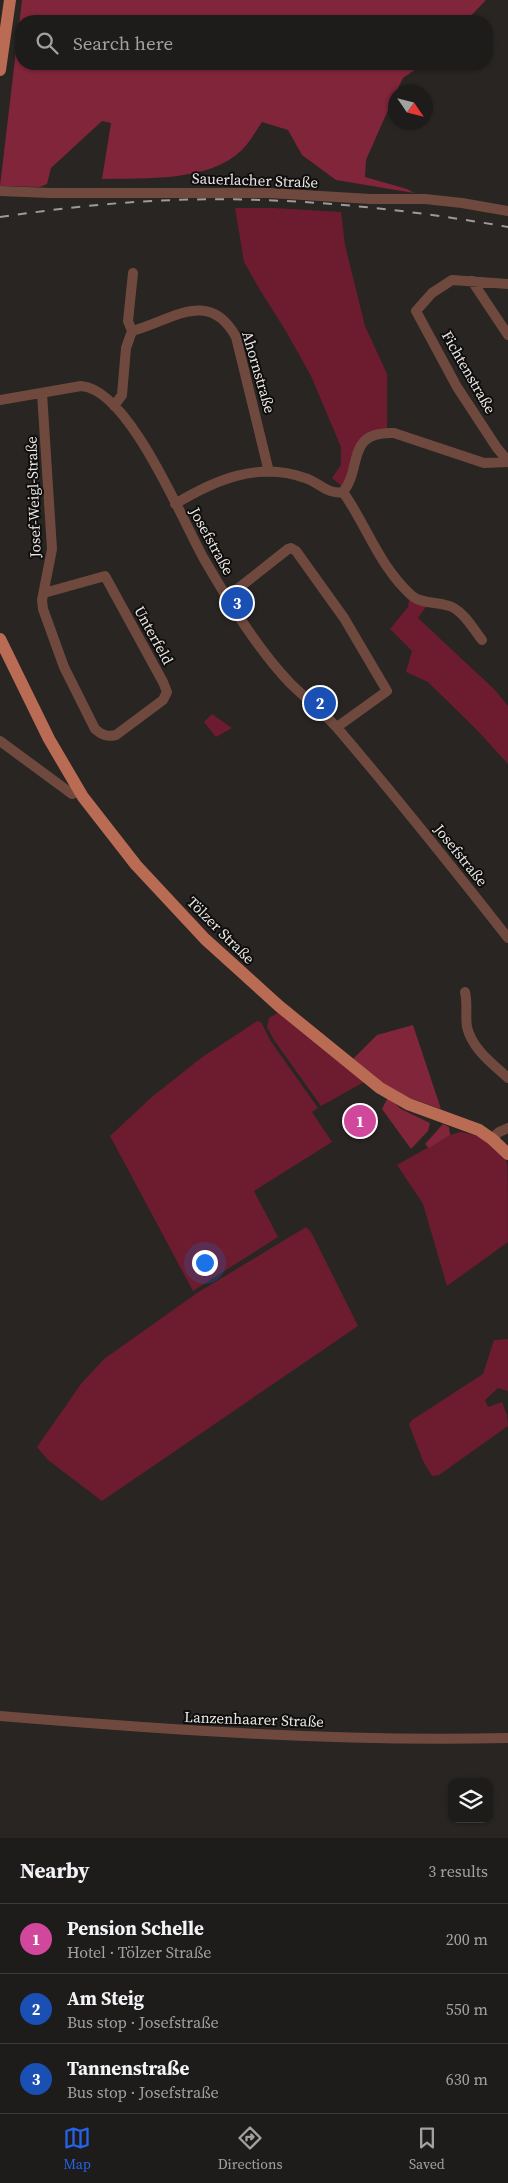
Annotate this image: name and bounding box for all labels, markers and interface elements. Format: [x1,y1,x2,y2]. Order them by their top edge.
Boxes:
search box [15,15,493,70]
icon: search [33,29,61,57]
text: Search here [73,30,173,56]
north arrow [388,85,433,130]
street label: Sauerlacher Straße [192,167,319,193]
street label: Fichtenstraße [437,327,501,418]
street label: Ahornstraße [237,329,281,416]
street label: Josef-Weigl-Straße [20,436,46,559]
street label: Josefstraße [184,502,239,579]
pin: 3 [221,584,253,622]
street label: Unterfeld [129,602,179,668]
pin: 2 [304,684,336,722]
street label: Josefstraße [429,819,493,891]
street label: Tölzer Straße [183,892,260,969]
pin: 1 [344,1102,376,1140]
your location [192,1250,218,1276]
street label: Lanzenhaarer Straße [184,1706,325,1732]
map controls [448,1778,493,1823]
button: layers [448,1778,493,1823]
text: Nearby [20,1856,90,1885]
text: 3 results [428,1860,488,1882]
text: Pension Schelle [67,1915,204,1941]
text: 1 [32,1928,40,1950]
text: 200 m [446,1928,488,1950]
text: Hotel · Tölzer Straße [67,1941,211,1963]
text: Am Steig [67,1985,144,2011]
text: 2 [32,1998,40,2020]
text: 550 m [446,1998,488,2020]
text: Bus stop · Josefstraße [67,2011,219,2033]
text: Tannenstraße [67,2055,189,2081]
text: 3 [32,2068,40,2090]
text: 630 m [446,2068,488,2090]
text: Bus stop · Josefstraße [67,2081,219,2103]
tab: Map [63,2124,91,2174]
tab: Directions [218,2124,282,2174]
tab: Saved [409,2124,445,2174]

